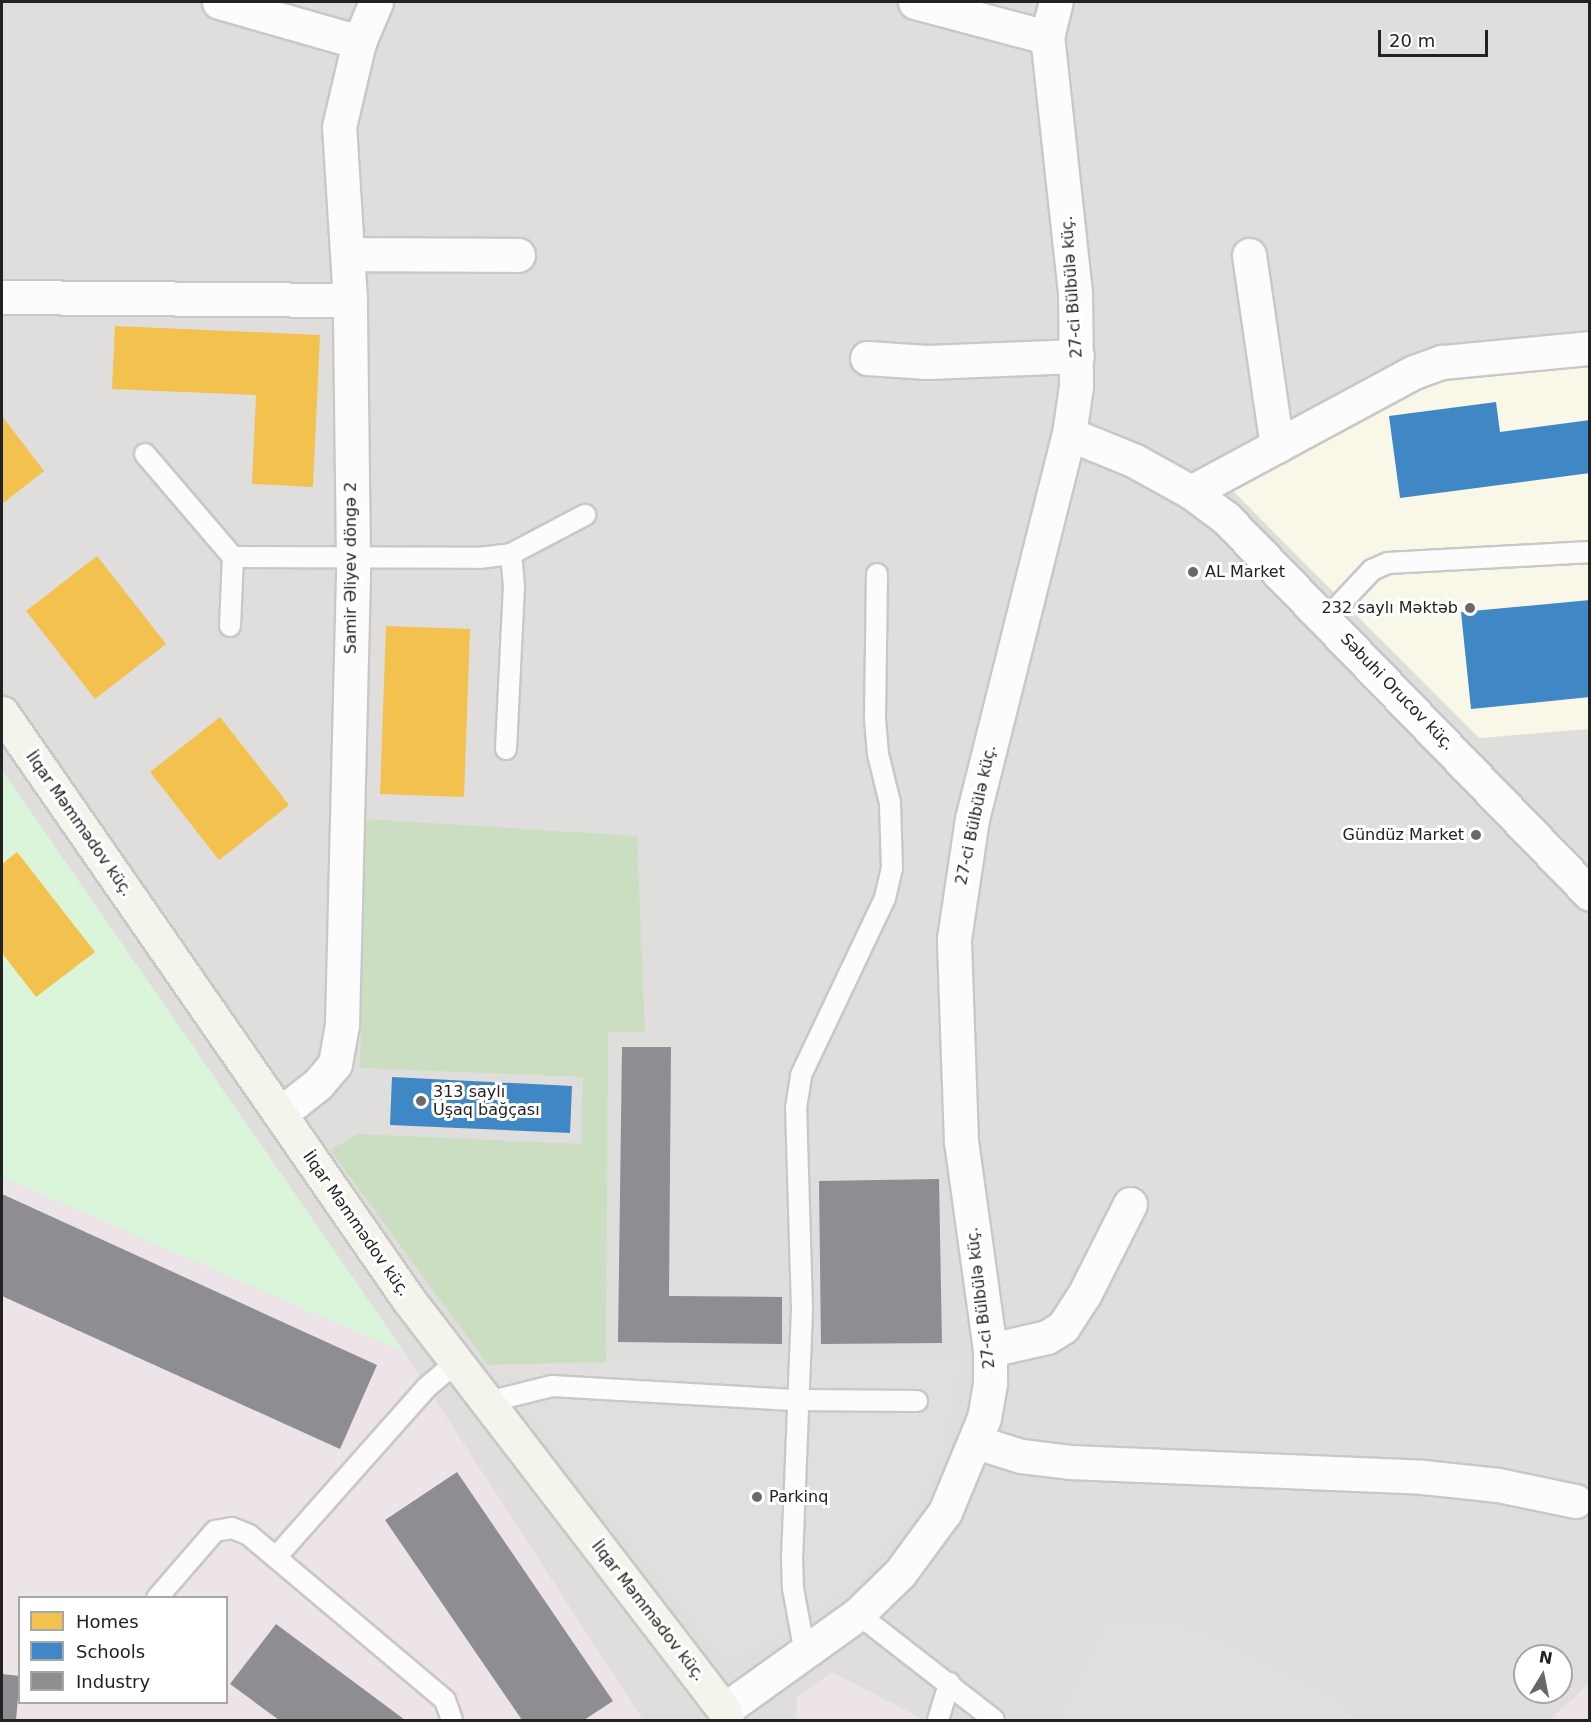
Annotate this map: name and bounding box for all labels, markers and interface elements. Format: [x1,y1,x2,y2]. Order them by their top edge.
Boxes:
scale bar [1381,18,1490,56]
text: 20 m [1389,30,1435,51]
street label: 27-ci Bülbülə küç. [1057,215,1087,359]
street label: Samir Əliyev döngə 2 [341,482,361,654]
place label: AL Market [1205,562,1285,582]
marker: AL Market [1186,565,1200,579]
place label: 232 saylı Məktəb [1322,598,1458,618]
marker: 232 saylı Məktəb [1463,601,1477,615]
street label: Səbuhi Orucov küç. [1336,630,1458,754]
street label: 27-ci Bülbülə küç. [952,743,1000,887]
street label: İlqar Məmmədov küç. [22,748,136,900]
place label: Gündüz Market [1343,825,1464,845]
marker: Gündüz Market [1469,828,1483,842]
place label: 313 saylı Uşaq bağçası [433,1082,540,1120]
marker: 313 saylı Uşaq bağçası [414,1094,428,1108]
street label: İlqar Məmmədov küç. [299,1148,413,1300]
street label: 27-ci Bülbülə küç. [963,1226,999,1370]
place label: Parkinq [769,1487,828,1507]
marker: Parkinq [750,1490,764,1504]
street label: İlqar Məmmədov küç. [587,1537,709,1685]
legend [18,1596,228,1704]
text: Homes [76,1611,139,1632]
text: Schools [76,1641,145,1662]
north arrow [1513,1644,1573,1704]
text: N [1538,1647,1554,1668]
text: Industry [76,1671,150,1692]

